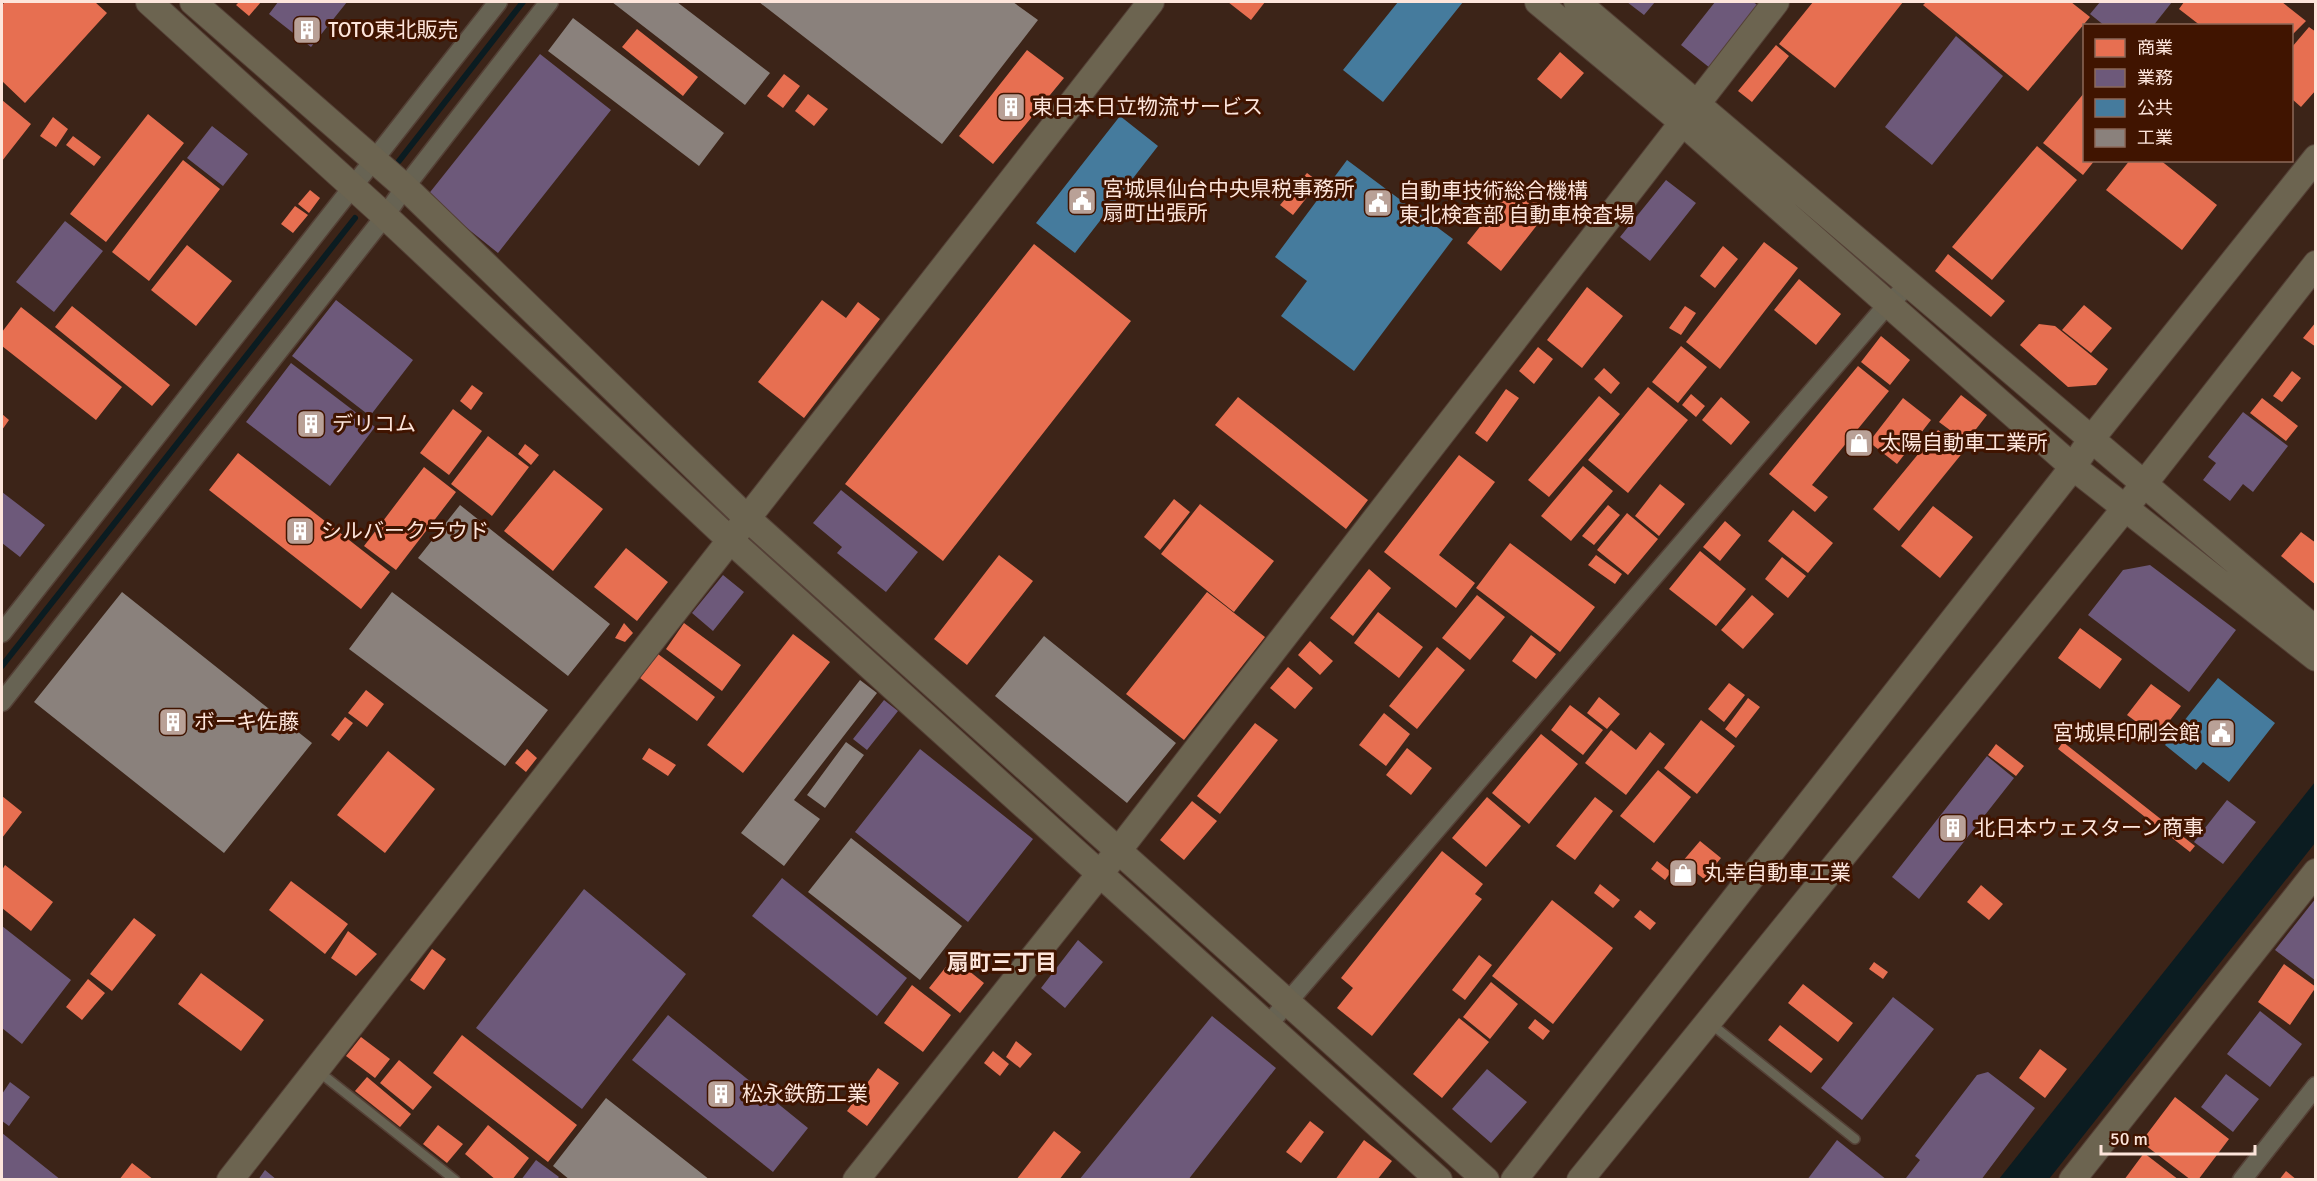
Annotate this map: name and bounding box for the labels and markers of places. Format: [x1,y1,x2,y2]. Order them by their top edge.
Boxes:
building icon: TOTO東北販売 [291,14,323,46]
place label: TOTO東北販売 [328,17,459,43]
building icon: 東日本日立物流サービス [995,91,1027,123]
place label: 東日本日立物流サービス [1032,94,1263,120]
place label: 宮城県仙台中央県税事務所 扇町出張所 [1103,176,1355,226]
place label: 自動車技術総合機構 東北検査部 自動車検査場 [1399,178,1635,228]
public building icon: 宮城県仙台中央県税事務所 扇町出張所 [1066,185,1098,217]
public building icon: 自動車技術総合機構 東北検査部 自動車検査場 [1362,187,1394,219]
building icon: デリコム [295,408,327,440]
place label: デリコム [332,411,416,437]
shop icon: 太陽自動車工業所 [1843,427,1875,459]
place label: 太陽自動車工業所 [1880,430,2048,456]
building icon: シルバークラウド [284,515,316,547]
place label: シルバークラウド [321,518,489,544]
building icon: ボーキ佐藤 [157,706,189,738]
place label: ボーキ佐藤 [194,709,299,735]
public building icon: 宮城県印刷会館 [2205,717,2237,749]
place label: 宮城県印刷会館 [2053,720,2200,746]
building icon: 北日本ウェスターン商事 [1937,812,1969,844]
place label: 北日本ウェスターン商事 [1974,815,2204,841]
shop icon: 丸幸自動車工業 [1667,857,1699,889]
place label: 丸幸自動車工業 [1704,860,1851,886]
building icon: 松永鉄筋工業 [705,1078,737,1110]
place label: 松永鉄筋工業 [742,1081,868,1107]

